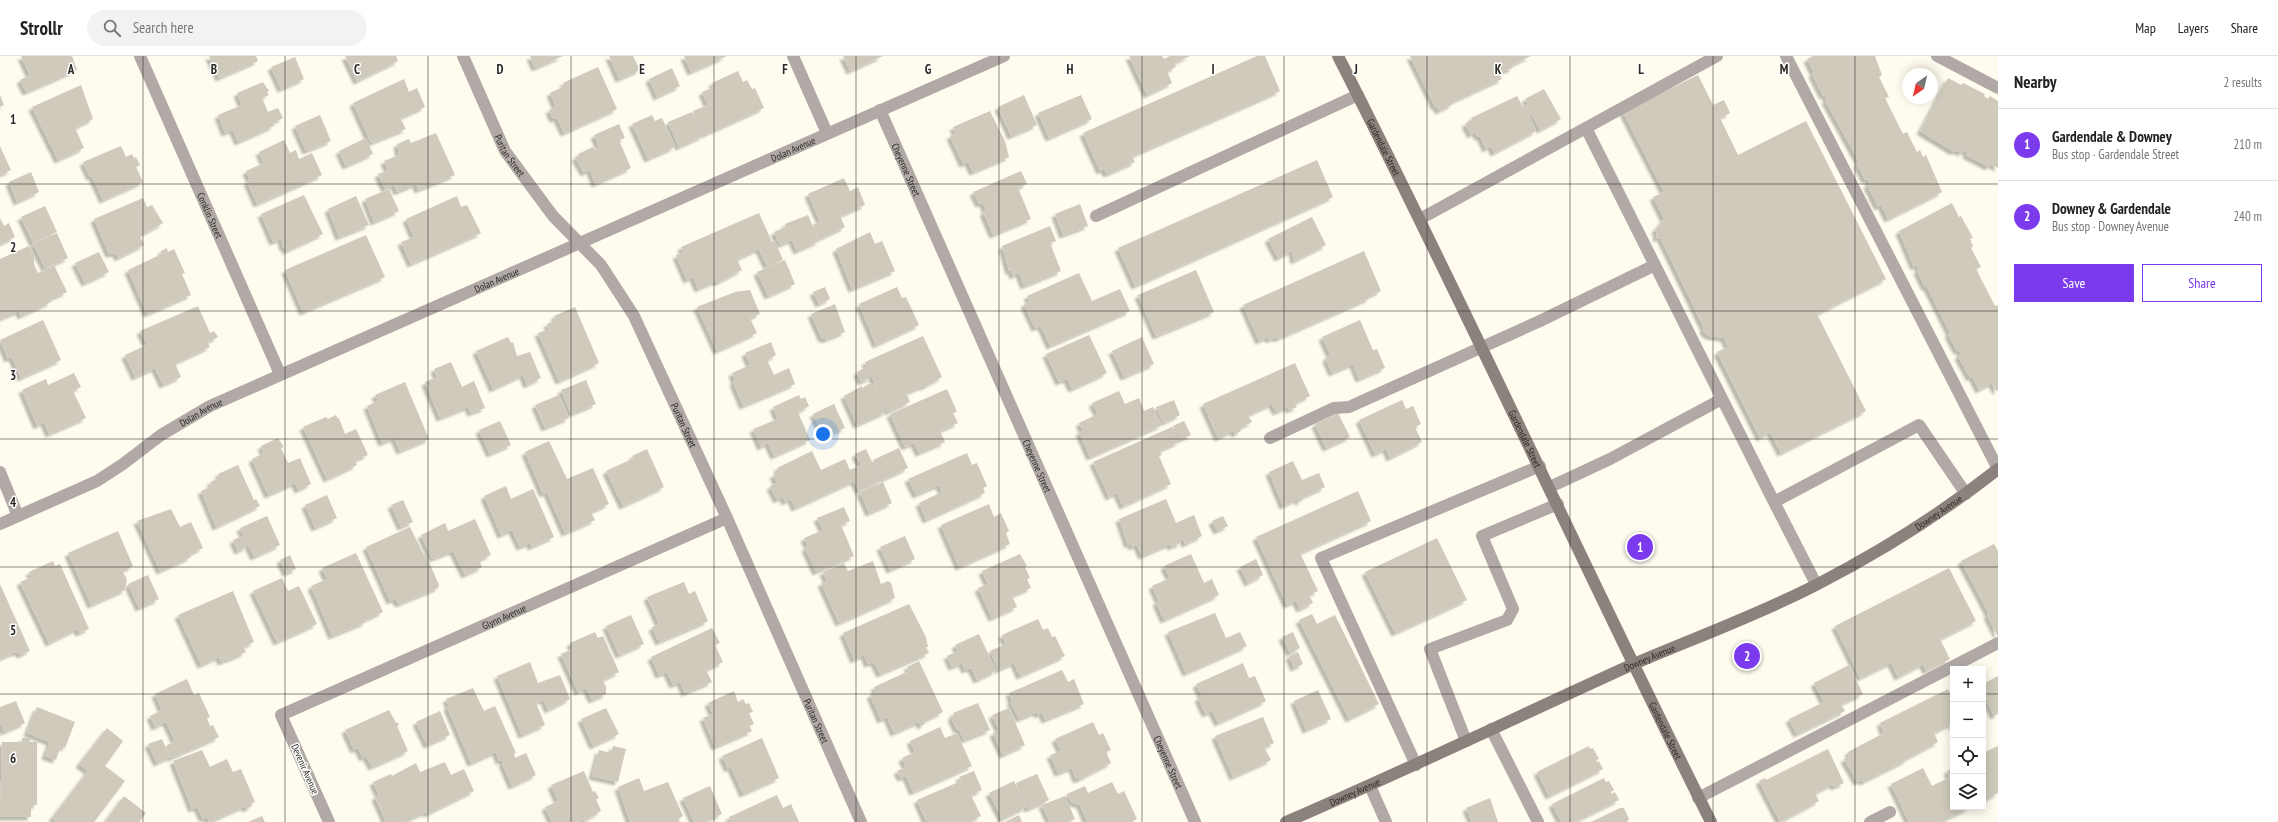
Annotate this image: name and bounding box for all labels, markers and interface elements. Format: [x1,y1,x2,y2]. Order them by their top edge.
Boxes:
search box [87,10,367,46]
text: Strollr [20,16,63,40]
icon: search [101,17,123,39]
text: Search here [133,18,194,37]
text: Map [2135,19,2156,37]
text: Layers [2178,19,2209,37]
text: Share [2231,19,2258,37]
text: A [67,61,75,78]
text: B [211,61,217,78]
text: C [354,61,360,78]
text: D [497,61,504,78]
text: E [639,61,645,78]
text: F [782,61,788,78]
text: G [925,61,932,78]
text: H [1067,61,1074,78]
text: I [1211,61,1215,78]
text: J [1353,61,1358,78]
text: K [1495,61,1502,78]
text: L [1638,61,1644,78]
text: M [1780,61,1789,78]
north arrow [1902,68,1938,104]
text: Nearby [2014,71,2057,93]
text: 2 results [2223,74,2262,91]
text: 1 [10,111,16,128]
street label: Gardendale Street [1364,116,1404,178]
text: Gardendale & Downey [2052,127,2172,146]
street label: Puritan Street [492,132,528,179]
street label: Dolan Avenue [769,133,817,165]
text: 1 [2024,136,2030,153]
text: 210 m [2233,136,2262,153]
street label: Cheyenne Street [889,141,924,198]
text: Bus stop · Gardendale Street [2052,146,2179,163]
street label: Conklin Street [194,190,226,240]
text: Downey & Gardendale [2052,199,2171,218]
text: 2 [2024,208,2030,225]
text: 240 m [2233,208,2262,225]
text: Bus stop · Downey Avenue [2052,218,2169,235]
text: 2 [10,239,16,256]
street label: Dolan Avenue [472,264,521,295]
button: Save [2014,264,2134,302]
button: Share [2142,264,2262,302]
text: 3 [10,367,16,384]
street label: Dolan Avenue [177,395,224,429]
street label: Puritan Street [668,401,700,450]
street label: Gardendale Street [1506,408,1545,470]
your location [813,424,833,444]
street label: Cheyenne Street [1020,437,1055,495]
street label: Downey Avenue [1912,492,1965,533]
text: 4 [10,494,17,511]
pin: 1 [1627,532,1653,562]
street label: Glynn Avenue [480,601,528,632]
text: 5 [10,622,16,639]
street label: Downey Avenue [1622,641,1677,674]
pin: 2 [1734,641,1760,671]
map controls [1950,666,1986,810]
button: + [1950,666,1986,702]
street label: Puritan Street [801,696,832,745]
street label: Gardendale Street [1646,700,1685,762]
button: − [1950,702,1986,738]
street label: Cheyenne Street [1151,734,1186,791]
button: locate [1950,738,1986,774]
street label: Devenir Avenue [288,742,322,796]
text: 6 [10,750,16,767]
button: layers [1950,774,1986,810]
street label: Downey Avenue [1327,775,1382,809]

